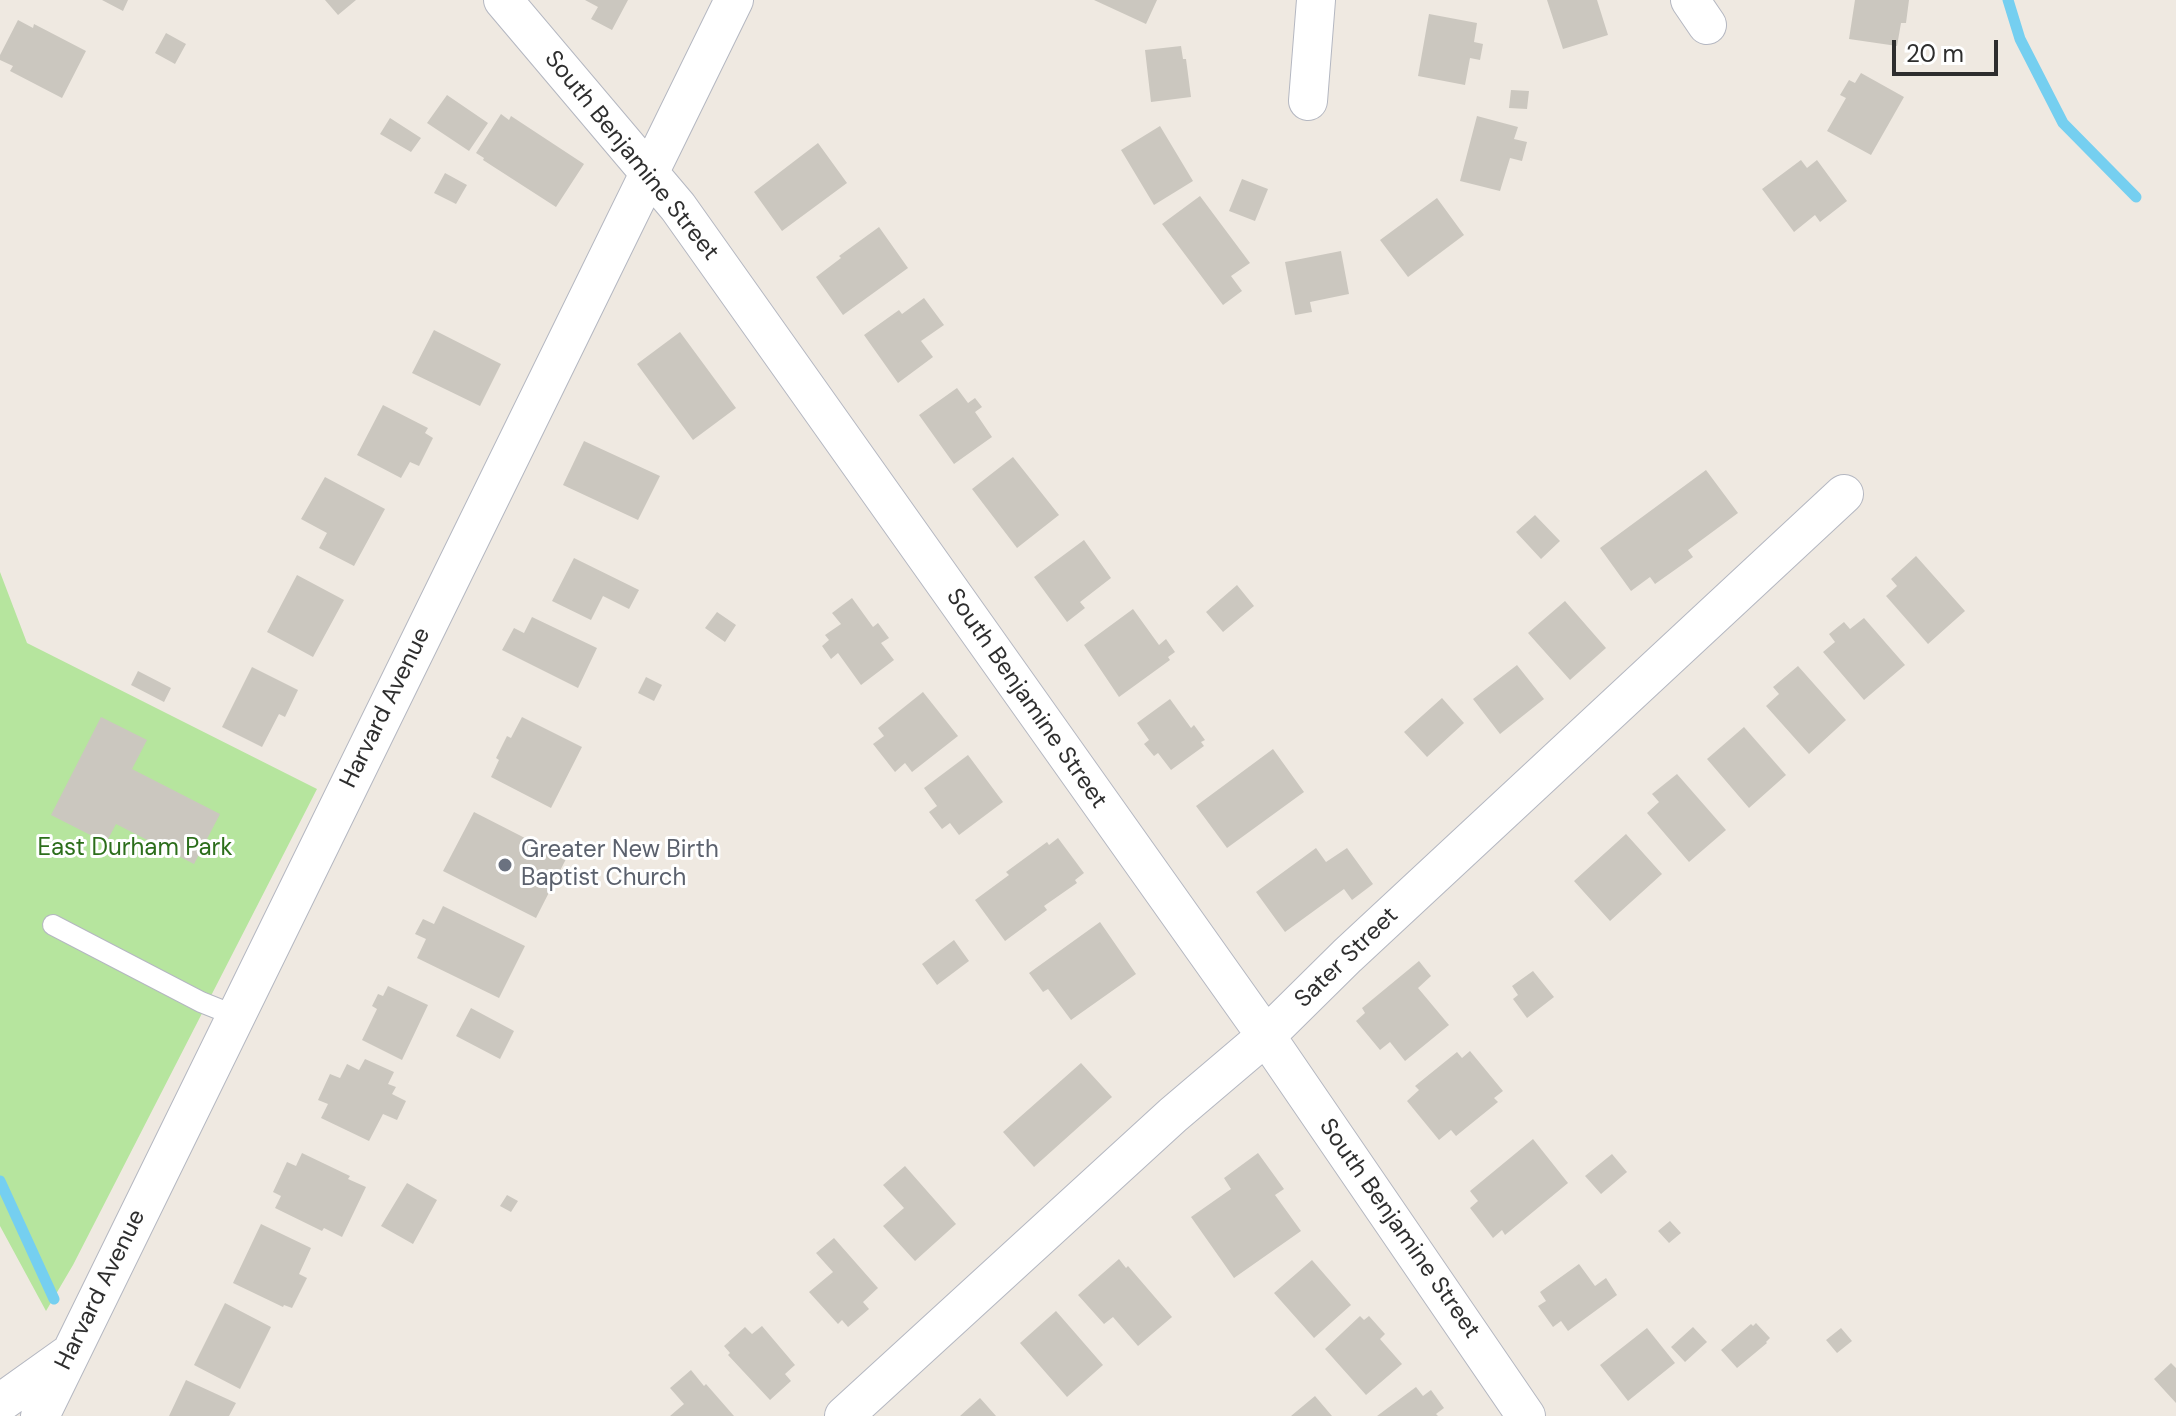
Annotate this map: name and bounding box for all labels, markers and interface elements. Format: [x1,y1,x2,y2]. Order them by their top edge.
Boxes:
scale bar [1896,24,2002,74]
text: 20 m [1906,38,1964,69]
street label: South Benjamine Street [538,45,724,267]
street label: South Benjamine Street [939,584,1113,814]
street label: Harvard Avenue [335,623,437,793]
park label: East Durham Park [37,835,233,863]
place label: Greater New Birth Baptist Church [521,837,719,893]
marker: Greater New Birth Baptist Church [496,856,514,874]
street label: Sater Street [1289,902,1405,1014]
street label: South Benjamine Street [1312,1114,1486,1344]
street label: Harvard Avenue [50,1205,152,1375]

